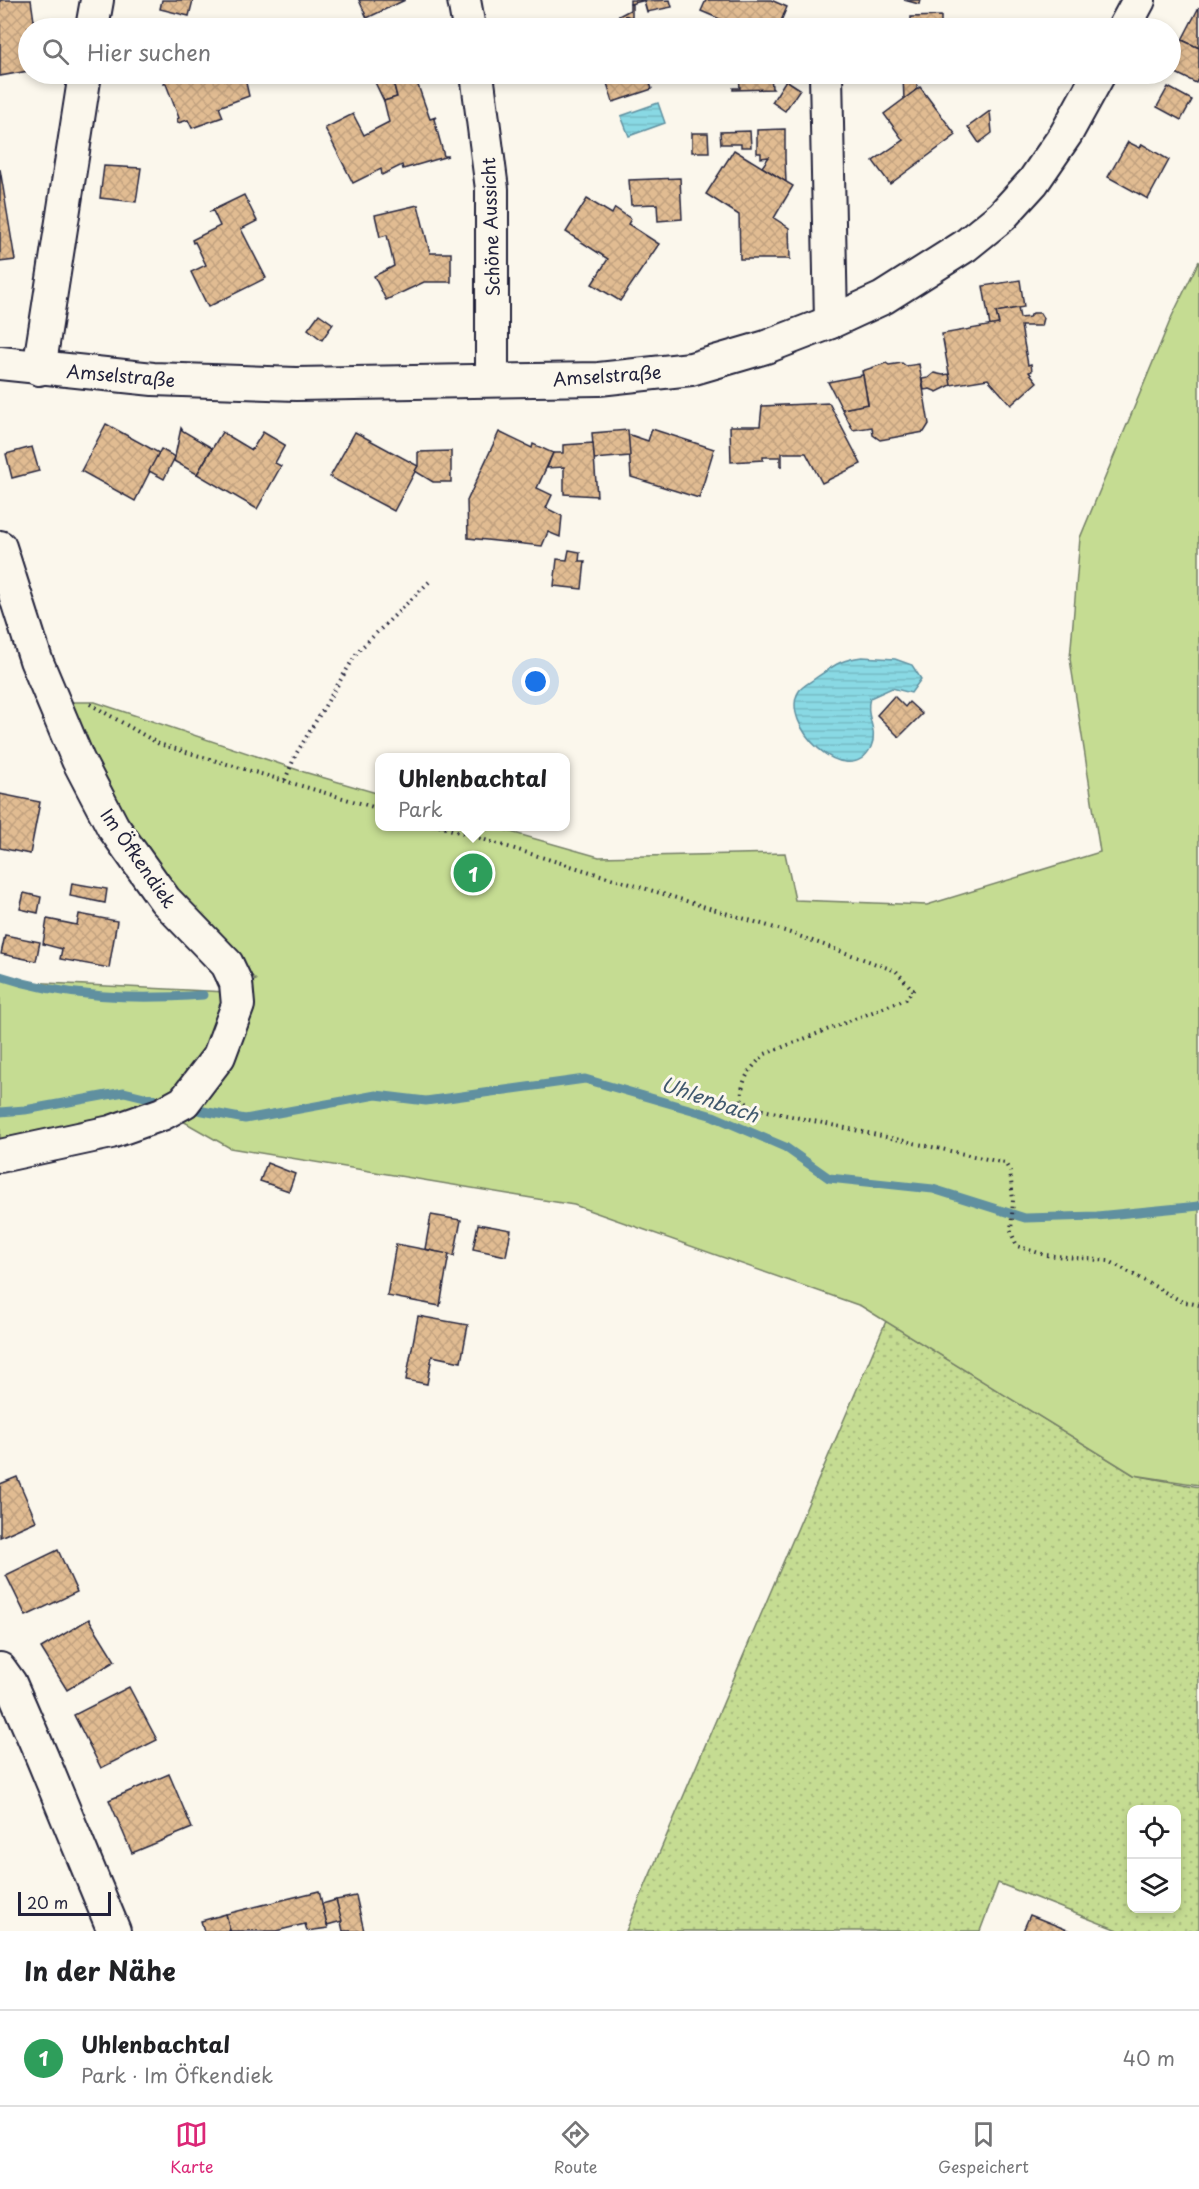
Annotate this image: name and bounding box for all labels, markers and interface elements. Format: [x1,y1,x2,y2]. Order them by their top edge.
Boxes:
search box [18,18,1181,84]
icon: search [39,35,72,68]
text: Hier suchen [87,35,211,68]
street label: Schöne Aussicht [474,157,506,297]
street label: Amselstraße [66,357,176,393]
street label: Amselstraße [552,358,662,392]
your location [521,667,550,696]
popup [375,753,570,831]
text: Uhlenbachtal [398,761,547,794]
text: Park [398,794,443,824]
street label: Im Öfkendiek [95,803,183,913]
pin: 1 [454,850,492,896]
water label: Uhlenbach [657,1068,763,1130]
map controls [1127,1805,1181,1913]
button: locate [1127,1805,1181,1859]
button: layers [1127,1859,1181,1913]
scale bar [18,1889,111,1916]
text: 20 m [27,1890,68,1914]
text: In der Nähe [24,1951,176,1990]
text: Uhlenbachtal [81,2027,230,2060]
text: 1 [39,2043,48,2073]
text: 40 m [1123,2043,1175,2073]
text: Park · Im Öfkendiek [81,2060,273,2090]
tab: Karte [170,2118,213,2178]
tab: Route [554,2118,598,2178]
tab: Gespeichert [938,2118,1029,2178]

